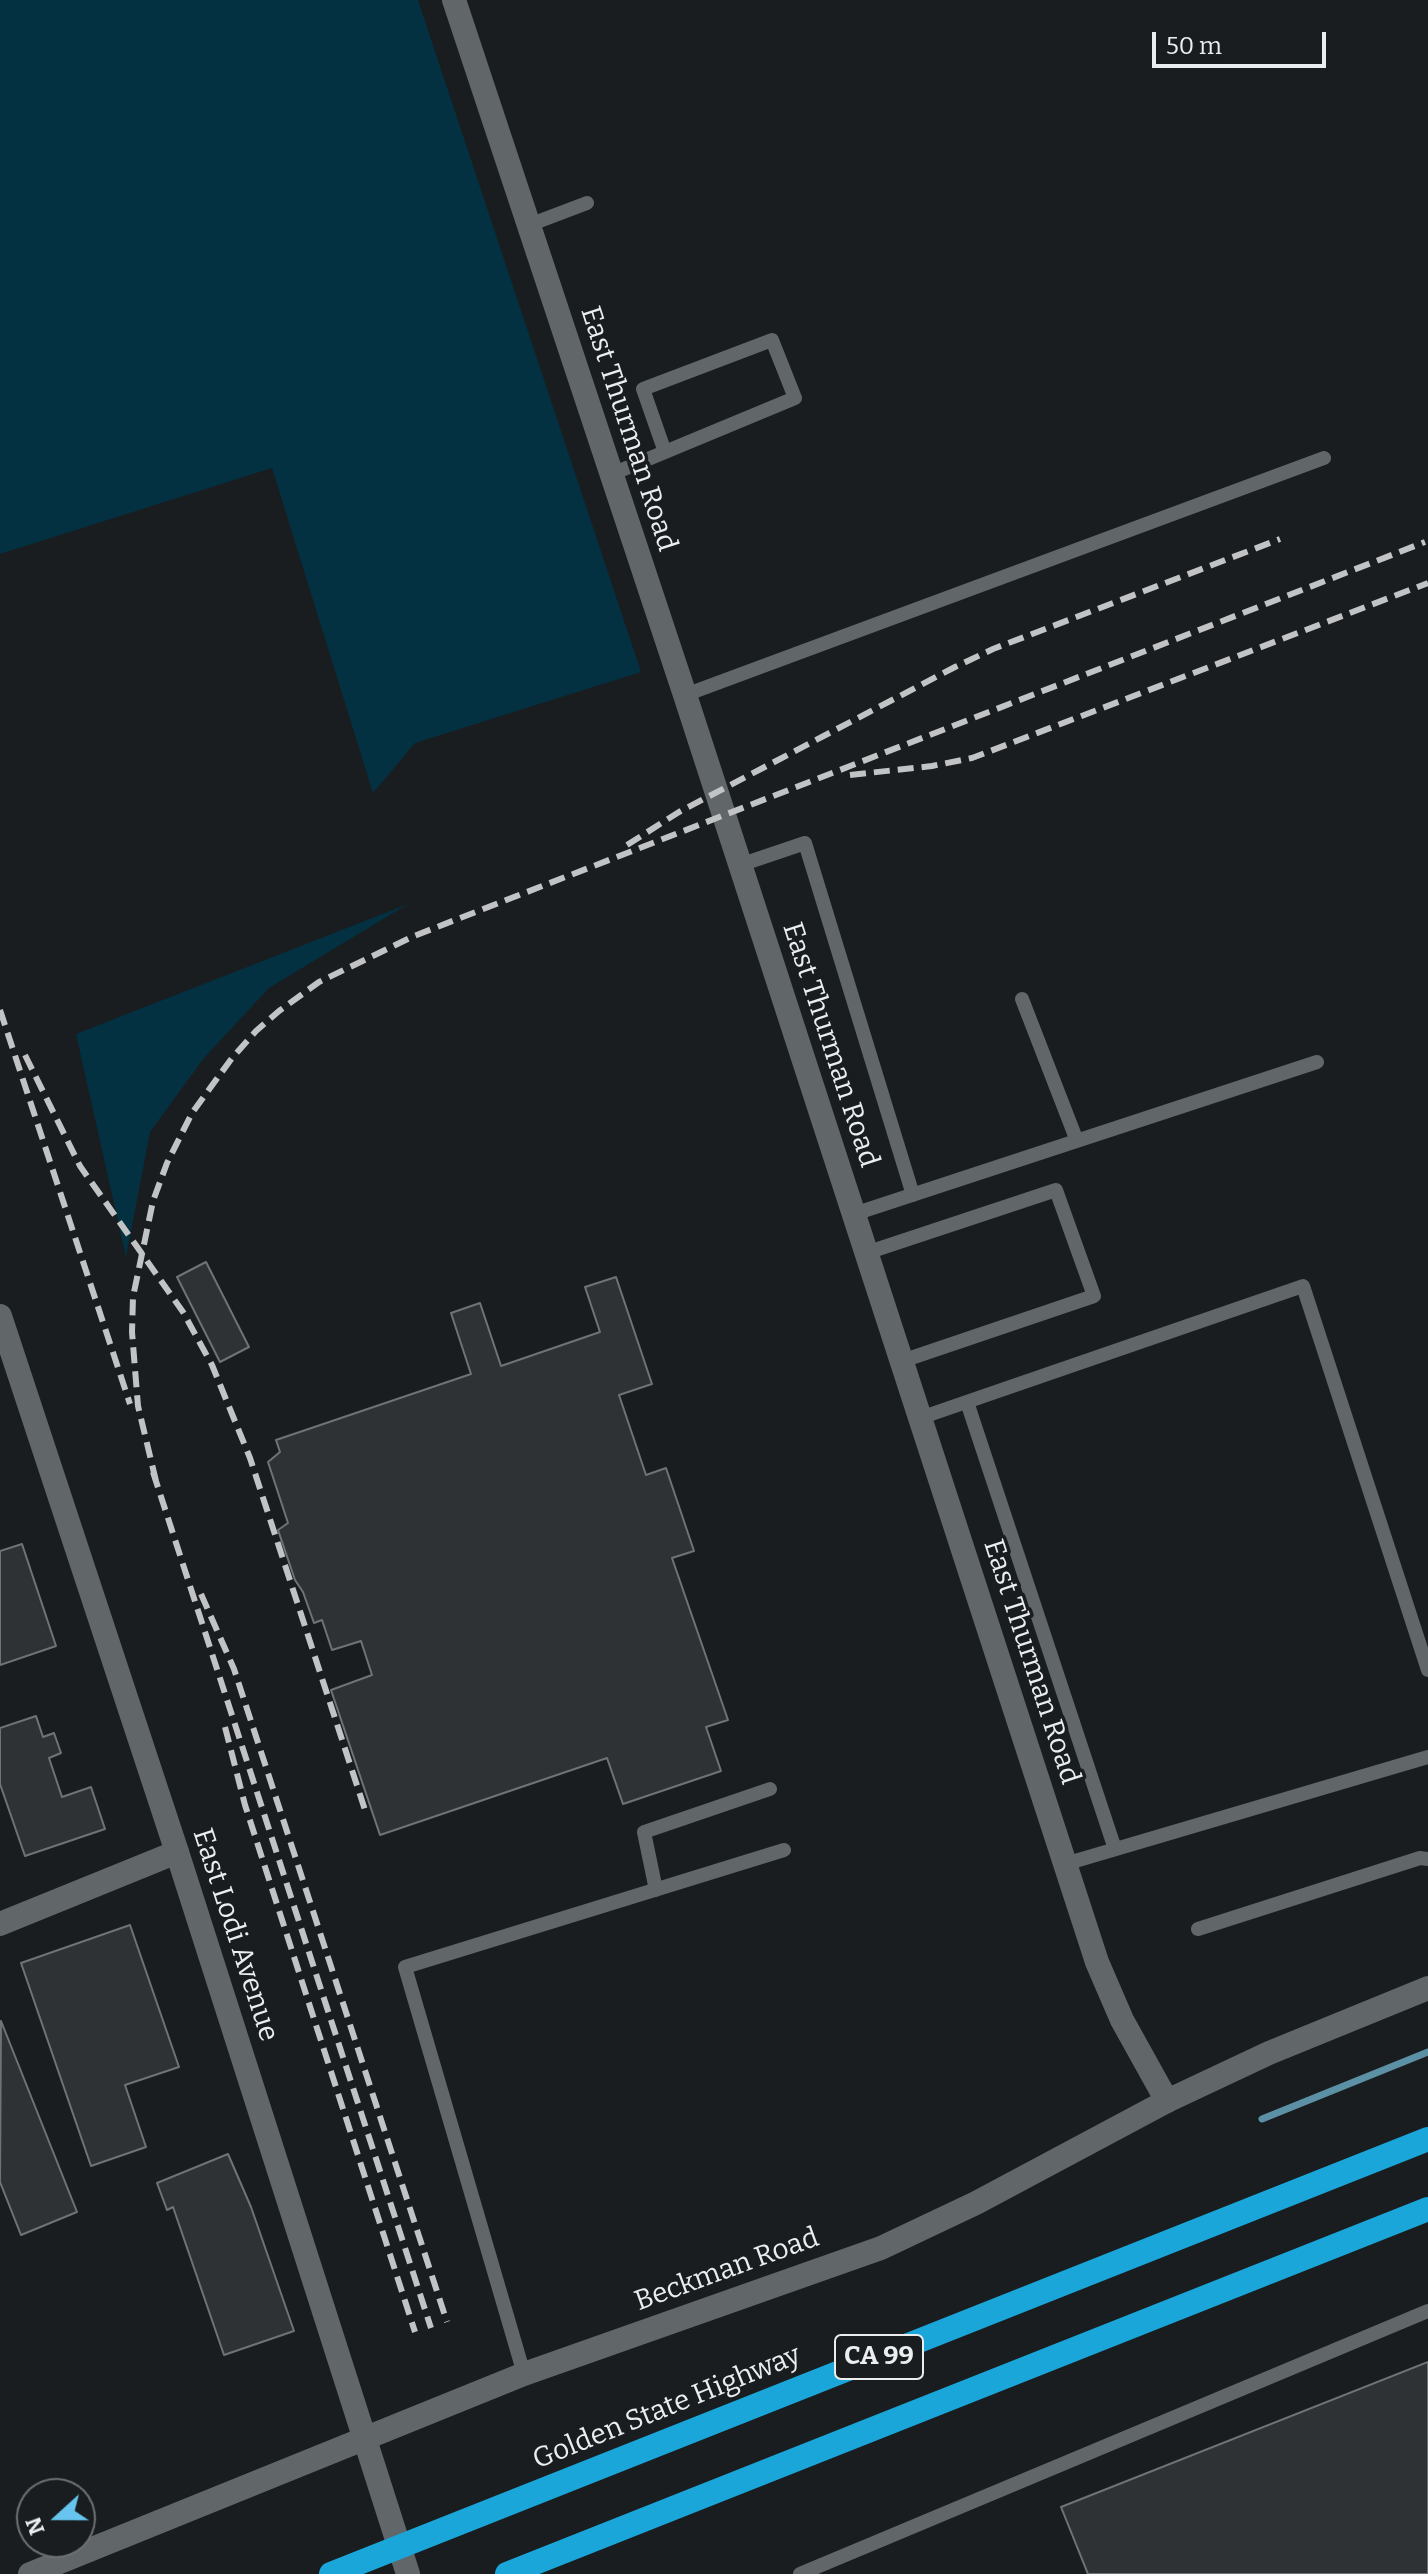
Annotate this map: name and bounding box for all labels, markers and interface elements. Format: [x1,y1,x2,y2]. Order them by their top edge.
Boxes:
scale bar [1156,16,1330,66]
text: 50 m [1166,32,1222,60]
street label: East Thurman Road [573,302,683,556]
street label: East Thurman Road [775,918,885,1172]
street label: East Thurman Road [976,1535,1086,1789]
street label: East Lodi Avenue [185,1824,285,2046]
street label: Beckman Road [630,2221,824,2319]
road number: CA 99 [835,2335,923,2379]
street label: Golden State Highway [528,2339,806,2477]
north arrow [16,2478,96,2558]
text: N [19,2513,51,2539]

